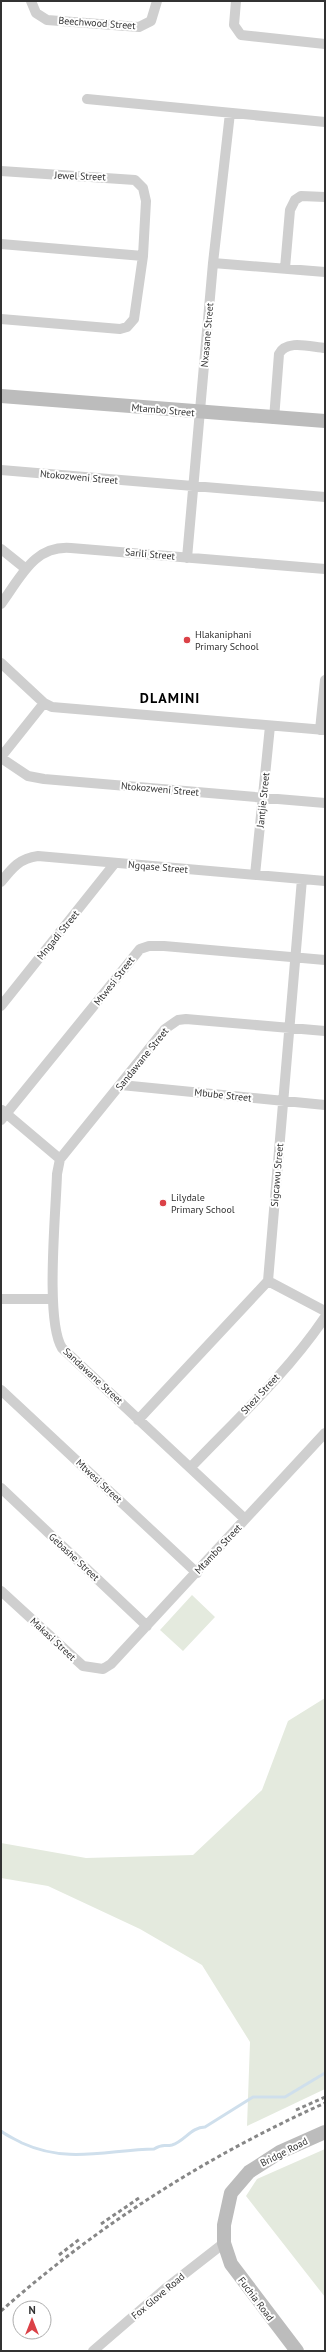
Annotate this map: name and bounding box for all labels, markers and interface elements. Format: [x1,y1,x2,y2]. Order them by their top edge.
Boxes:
street label: Beechwood Street [58,14,137,32]
street label: Jewel Street [53,169,106,183]
street label: Nxasane Street [198,302,216,368]
street label: Mtambo Street [131,401,196,419]
street label: Ntokozweni Street [39,467,119,487]
street label: Sarili Street [124,545,176,563]
place label: Hlakaniphani Primary School [195,628,259,653]
marker: Hlakaniphani Primary School [182,635,192,645]
district label: DLAMINI [140,689,200,707]
street label: Jantjie Street [254,771,272,829]
street label: Ntokozweni Street [120,779,200,799]
street label: Ngqase Street [128,858,189,876]
street label: Mngadi Street [34,907,82,962]
street label: Mtwesi Street [91,953,138,1008]
street label: Sandawane Street [113,1024,172,1093]
street label: Mbube Street [194,1086,253,1105]
street label: Sigcawu Street [268,1142,286,1207]
place label: Lilydale Primary School [171,1191,235,1216]
marker: Lilydale Primary School [158,1198,168,1208]
street label: Sandawane Street [60,1345,126,1407]
street label: Shezi Street [238,1370,283,1417]
street label: Mtwesi Street [73,1456,125,1506]
street label: Mtambo Street [192,1521,245,1577]
street label: Gebashe Street [46,1530,102,1584]
street label: Makasi Street [27,1615,79,1664]
street label: Bridge Road [258,2134,310,2170]
street label: Fox Glove Road [129,2270,187,2322]
street label: Fuchia Road [235,2274,277,2324]
north arrow [12,2300,52,2340]
text: N [28,2303,36,2317]

